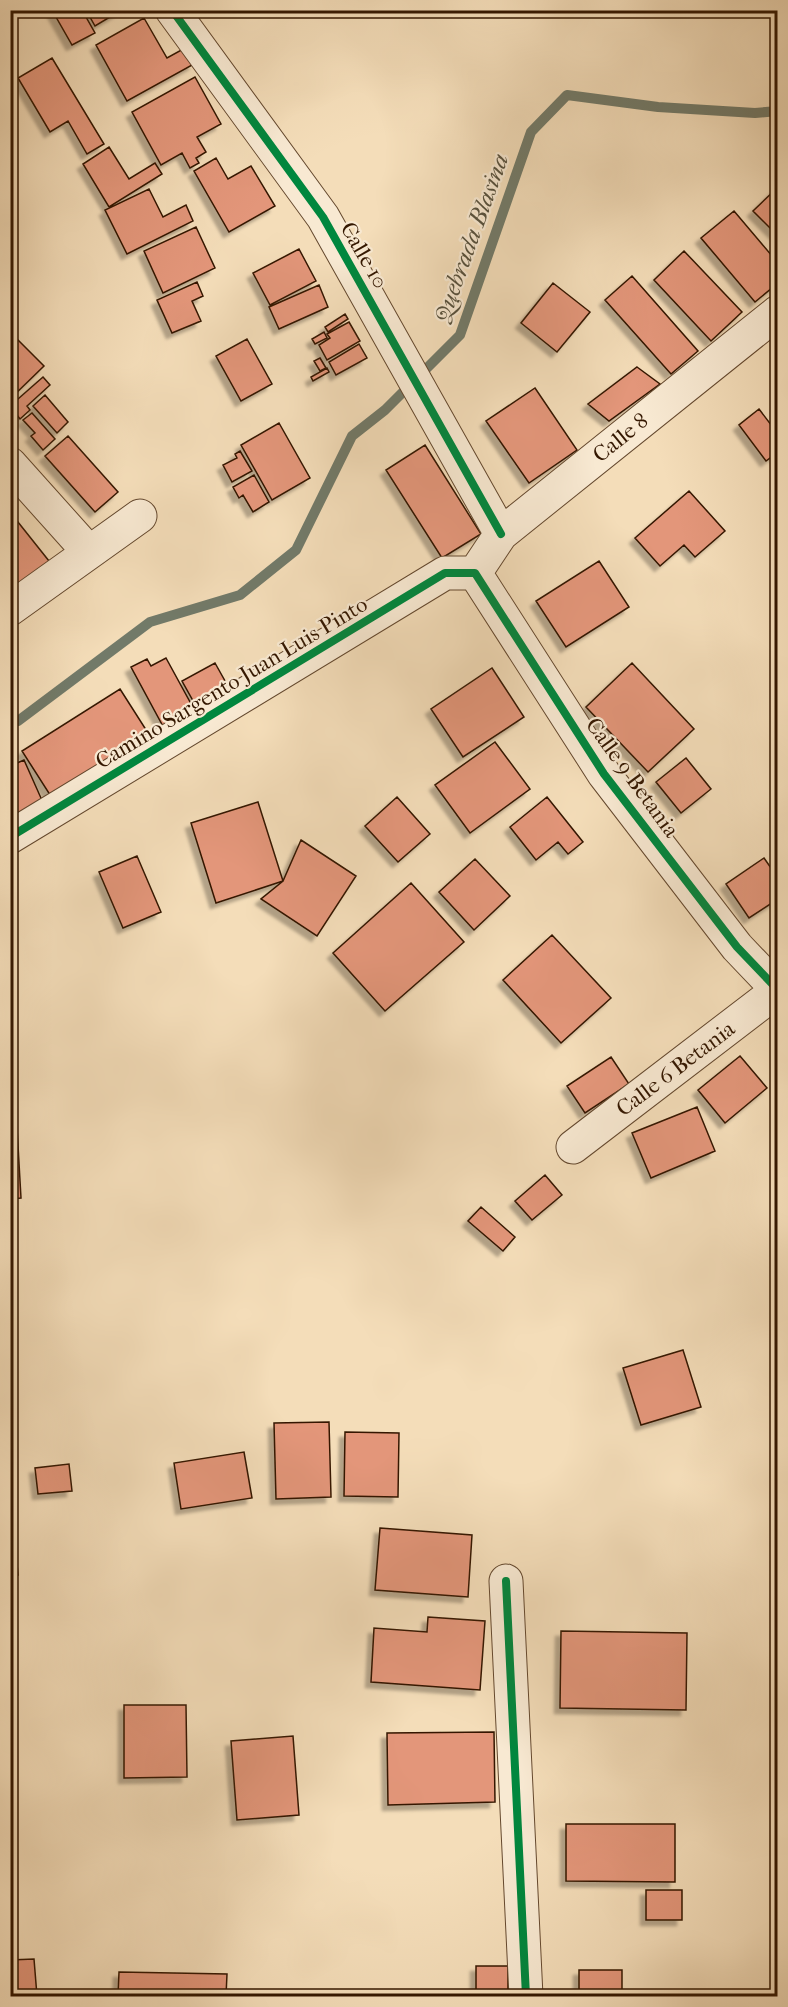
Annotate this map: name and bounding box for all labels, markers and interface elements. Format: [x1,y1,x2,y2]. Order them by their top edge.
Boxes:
water label: Quebrada Blasina [427,150,514,327]
street label: Calle 10 [335,218,394,293]
street label: Calle 8 [588,408,654,468]
street label: Camino Sargento Juan Luis Pinto [91,591,372,774]
street label: Calle 9 Betania [580,713,685,843]
street label: Calle 6 Betania [611,1015,741,1122]

